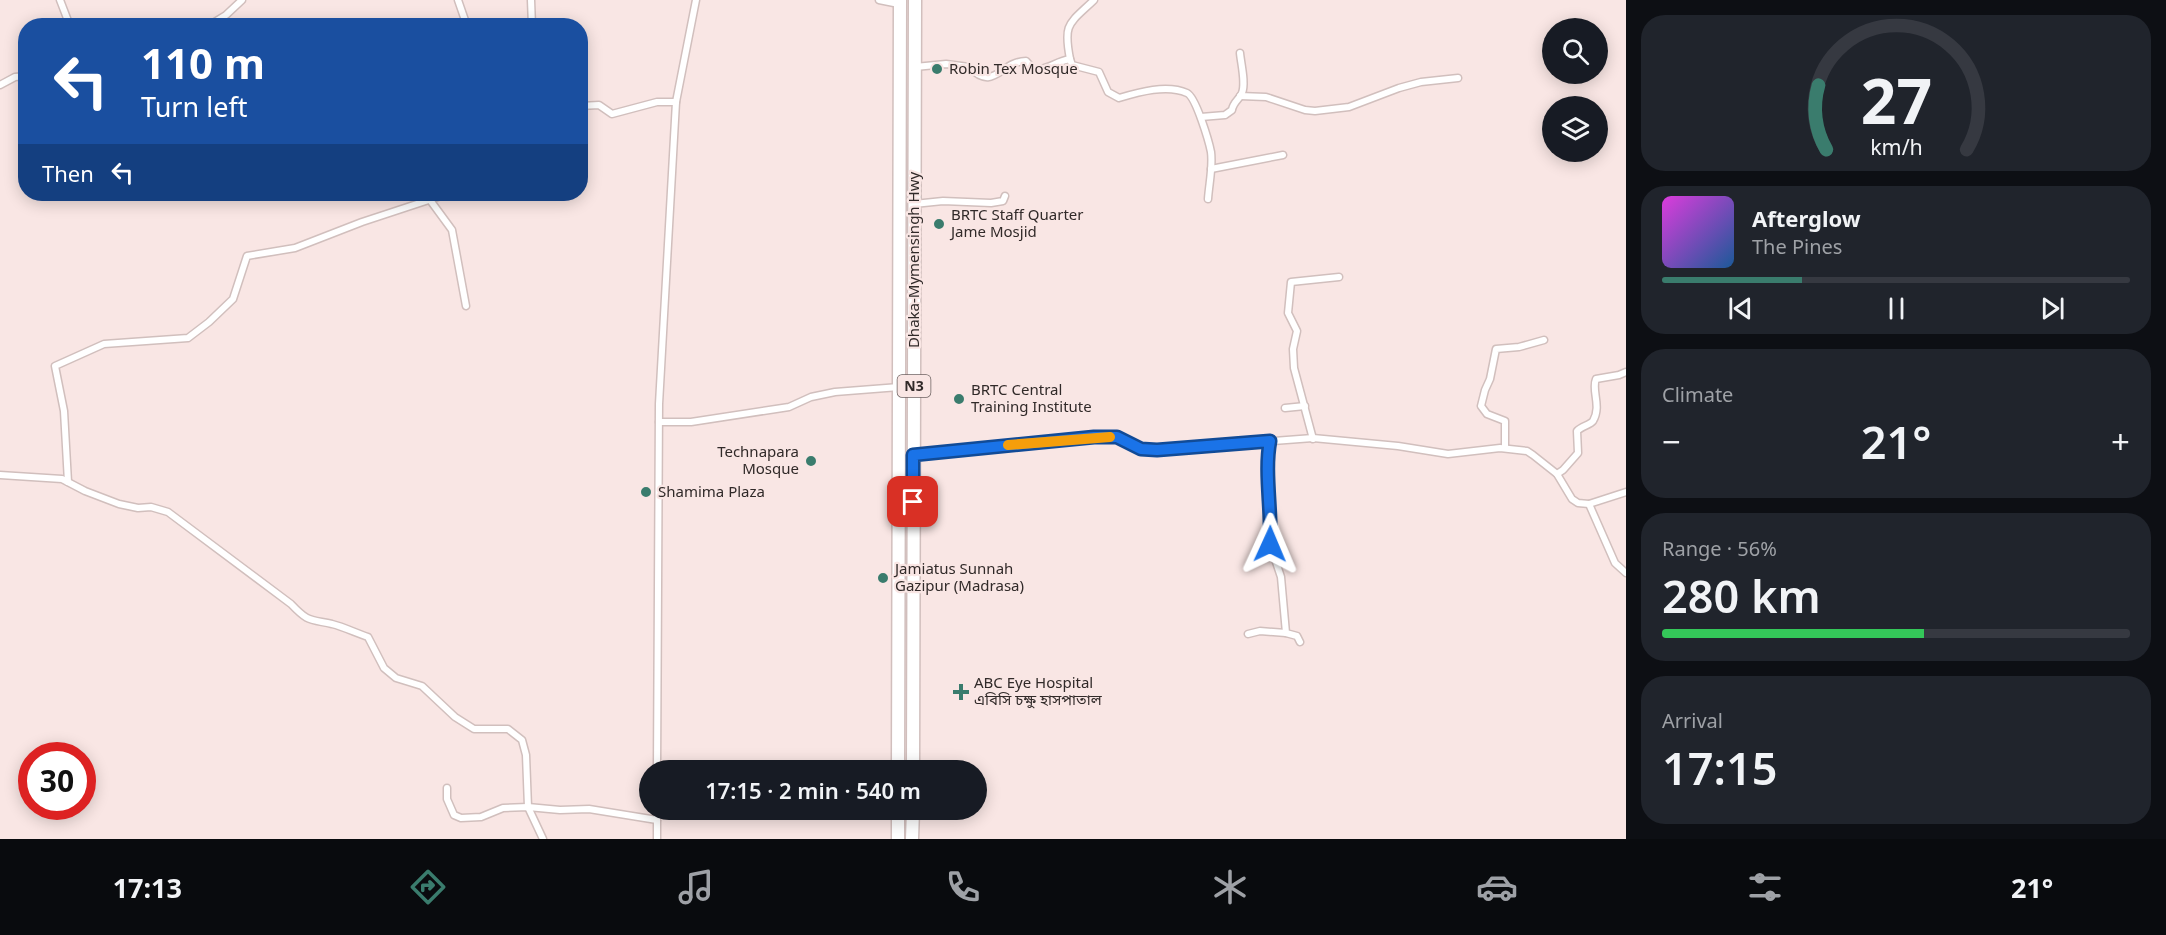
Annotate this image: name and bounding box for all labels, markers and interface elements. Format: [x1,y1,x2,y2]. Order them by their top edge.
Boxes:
map controls [1542,18,1608,162]
button: search [1542,18,1608,84]
text: 110 m [141,34,265,91]
icon: left [42,42,120,120]
text: 27 [1860,57,1932,142]
place label: Robin Tex Mosque [949,58,1078,78]
marker: Robin Tex Mosque [930,62,944,76]
text: Turn left [141,88,247,125]
button: layers [1542,96,1608,162]
text: km/h [1870,132,1922,161]
icon: left [106,156,139,189]
text: Then [42,158,94,188]
street label: Dhaka-Mymensingh Hwy [903,172,923,348]
text: Afterglow [1752,203,1861,233]
place label: BRTC Staff Quarter Jame Mosjid [949,204,1083,241]
marker: BRTC Staff Quarter Jame Mosjid [932,217,946,231]
text: The Pines [1752,233,1842,260]
icon: previous [1724,292,1757,325]
icon: pause [1880,292,1913,325]
icon: next [2036,292,2069,325]
road number: N3 [898,375,930,397]
place label: BRTC Central Training Institute [971,379,1092,416]
text: Climate [1662,381,1733,408]
marker: BRTC Central Training Institute [952,392,966,406]
text: 21° [1861,411,1931,472]
text: − [1662,419,1681,464]
text: + [2111,419,2130,464]
place label: Technapara Mosque [717,441,799,478]
marker: Technapara Mosque [804,454,818,468]
pin [887,476,938,527]
place label: Shamima Plaza [658,481,765,501]
marker: Shamima Plaza [639,485,653,499]
icon: arrive [896,485,929,518]
position arrow [1238,512,1302,576]
text: Range · 56% [1662,535,1777,562]
place label: Jamiatus Sunnah Gazipur (Madrasa) [893,558,1024,595]
text: 280 km [1662,565,1821,626]
marker: Jamiatus Sunnah Gazipur (Madrasa) [876,571,890,585]
place label: ABC Eye Hospital এবিসি চক্ষু হাসপাতাল [974,672,1103,709]
marker: ABC Eye Hospital এবিসি চক্ষু হাসপাতাল [952,683,970,701]
text: Arrival [1662,707,1723,734]
text: 17:15 [1662,737,1777,798]
speed limit sign: 30 [18,742,96,820]
text: 17:15 · 2 min · 540 m [705,775,921,805]
icon: directions [407,866,449,908]
icon: music [675,866,717,908]
icon: phone [942,866,984,908]
icon: climate [1209,866,1251,908]
icon: car [1476,866,1518,908]
icon: filters [1744,866,1786,908]
text: 17:13 [113,869,182,906]
text: 21° [2011,869,2053,906]

